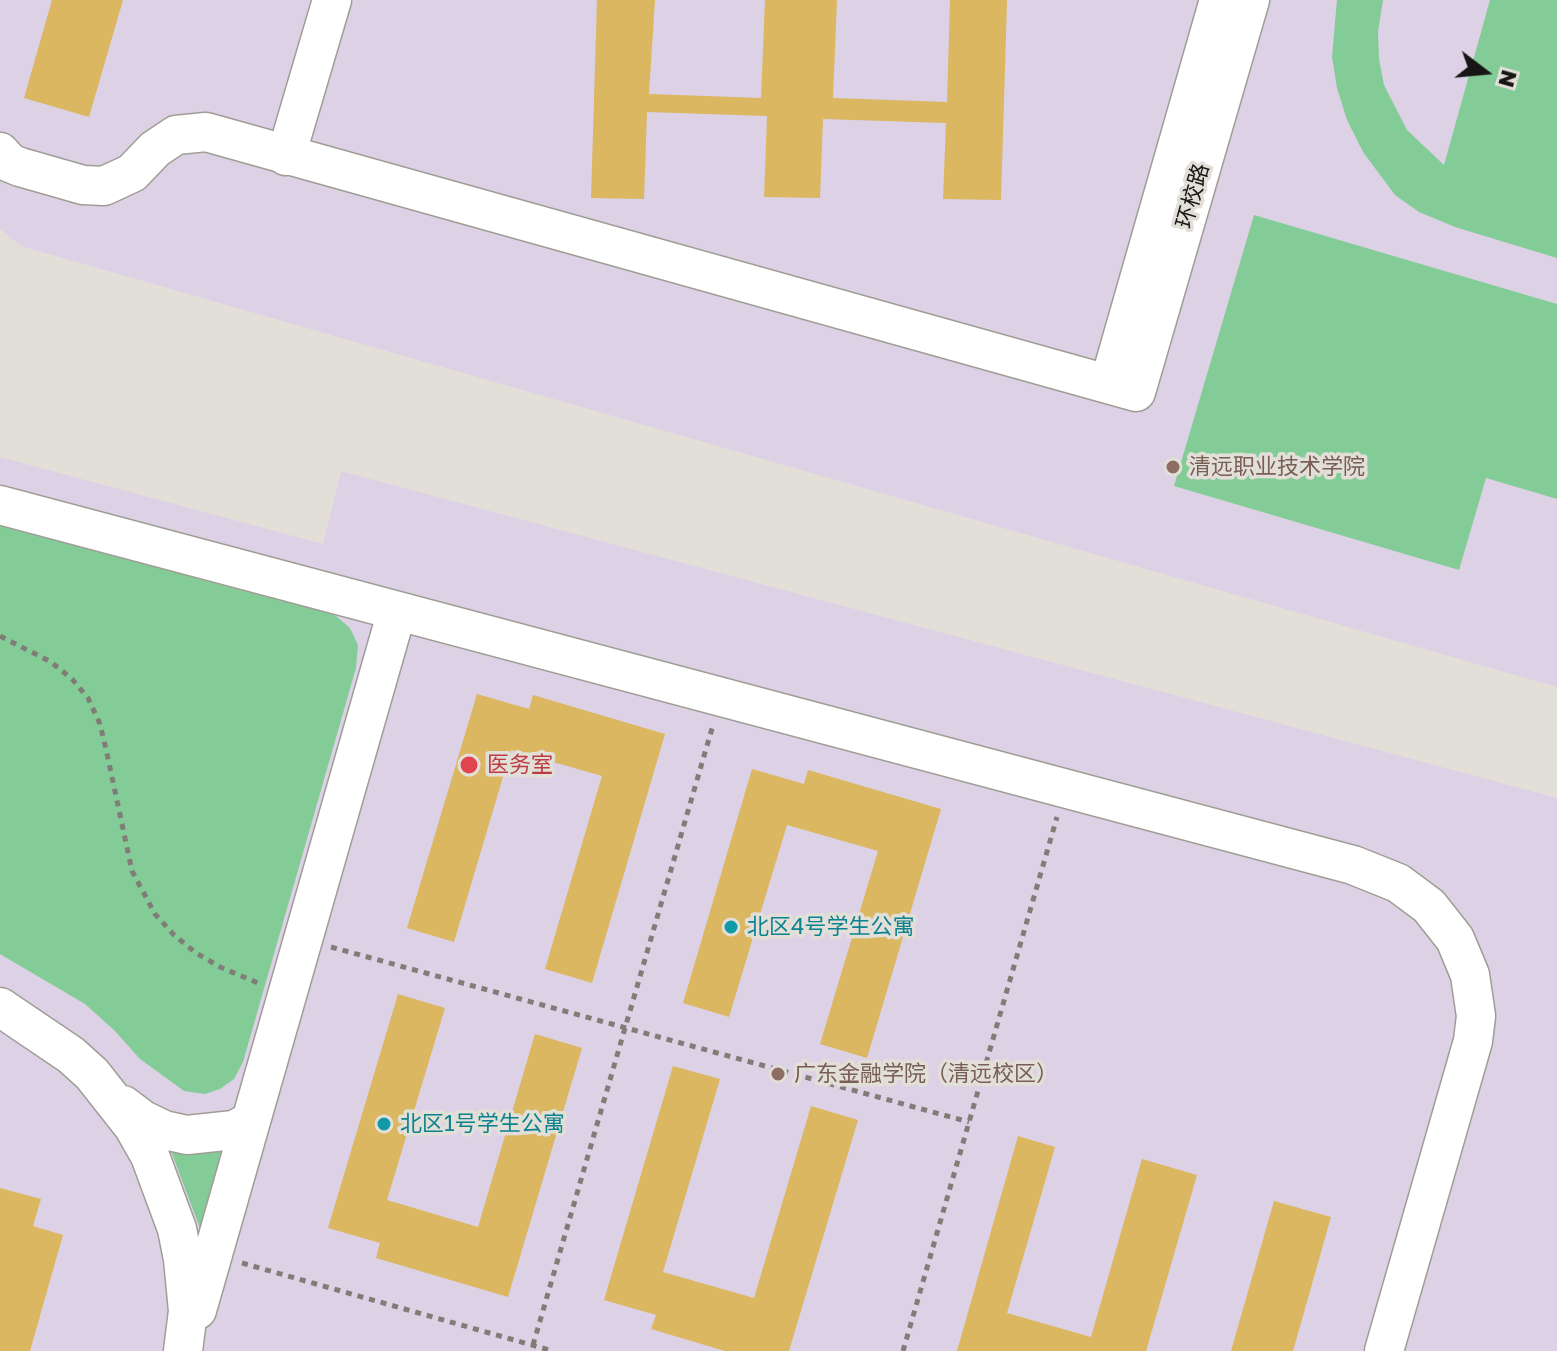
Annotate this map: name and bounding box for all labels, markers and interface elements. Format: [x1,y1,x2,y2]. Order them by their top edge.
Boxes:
north arrow [1445,32,1525,112]
text: N [1493,67,1524,91]
street label: 环校路 [1171,161,1215,231]
place label: 清远职业技术学院 [1189,454,1365,480]
marker: 清远职业技术学院 [1164,458,1182,476]
place label: 医务室 [487,752,553,778]
marker: 医务室 [458,754,480,776]
place label: 北区4号学生公寓 [747,914,914,940]
marker: 北区4号学生公寓 [722,918,740,936]
place label: 广东金融学院（清远校区） [794,1061,1058,1087]
marker: 广东金融学院（清远校区） [769,1065,787,1083]
place label: 北区1号学生公寓 [400,1111,565,1137]
marker: 北区1号学生公寓 [375,1115,393,1133]

